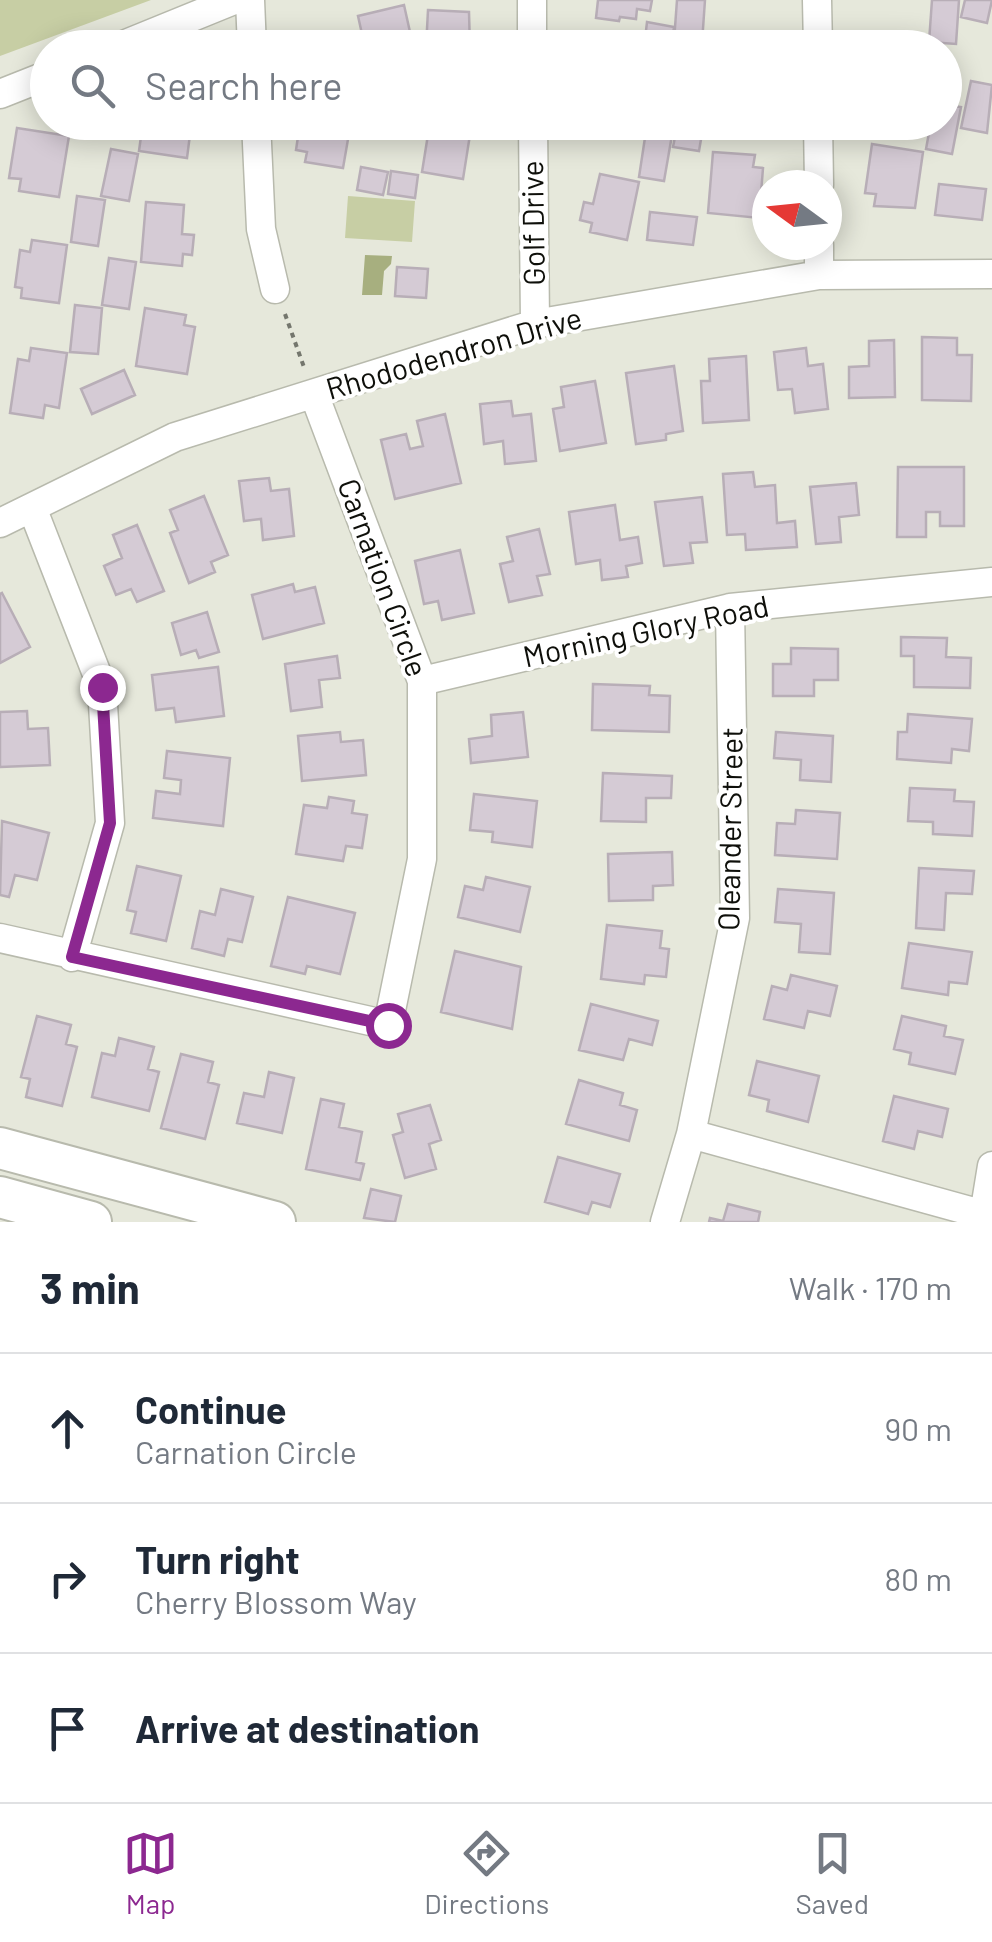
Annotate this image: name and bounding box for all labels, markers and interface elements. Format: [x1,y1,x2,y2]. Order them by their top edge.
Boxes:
search box [30,30,962,140]
icon: search [65,58,120,113]
text: Search here [145,62,343,108]
street label: Golf Drive [513,160,551,286]
north arrow [752,170,842,260]
street label: Rhododendron Drive [321,298,585,406]
street label: Carnation Circle [331,474,436,681]
street label: Morning Glory Road [519,586,772,674]
route end [80,665,126,711]
street label: Oleander Street [709,727,749,931]
route start [366,1003,412,1049]
text: 3 min [40,1262,140,1312]
text: Walk · 170 m [789,1268,952,1306]
text: Continue [135,1386,286,1432]
icon: ahead [40,1401,95,1456]
text: 90 m [884,1409,952,1447]
text: Carnation Circle [135,1432,357,1470]
text: Turn right [135,1536,300,1582]
icon: right [40,1551,95,1606]
text: 80 m [884,1559,952,1597]
text: Cherry Blossom Way [135,1582,417,1620]
icon: arrive [40,1701,95,1756]
text: Arrive at destination [135,1705,480,1751]
tab: Map [123,1826,178,1920]
tab: Directions [424,1826,549,1920]
tab: Saved [795,1826,869,1920]

